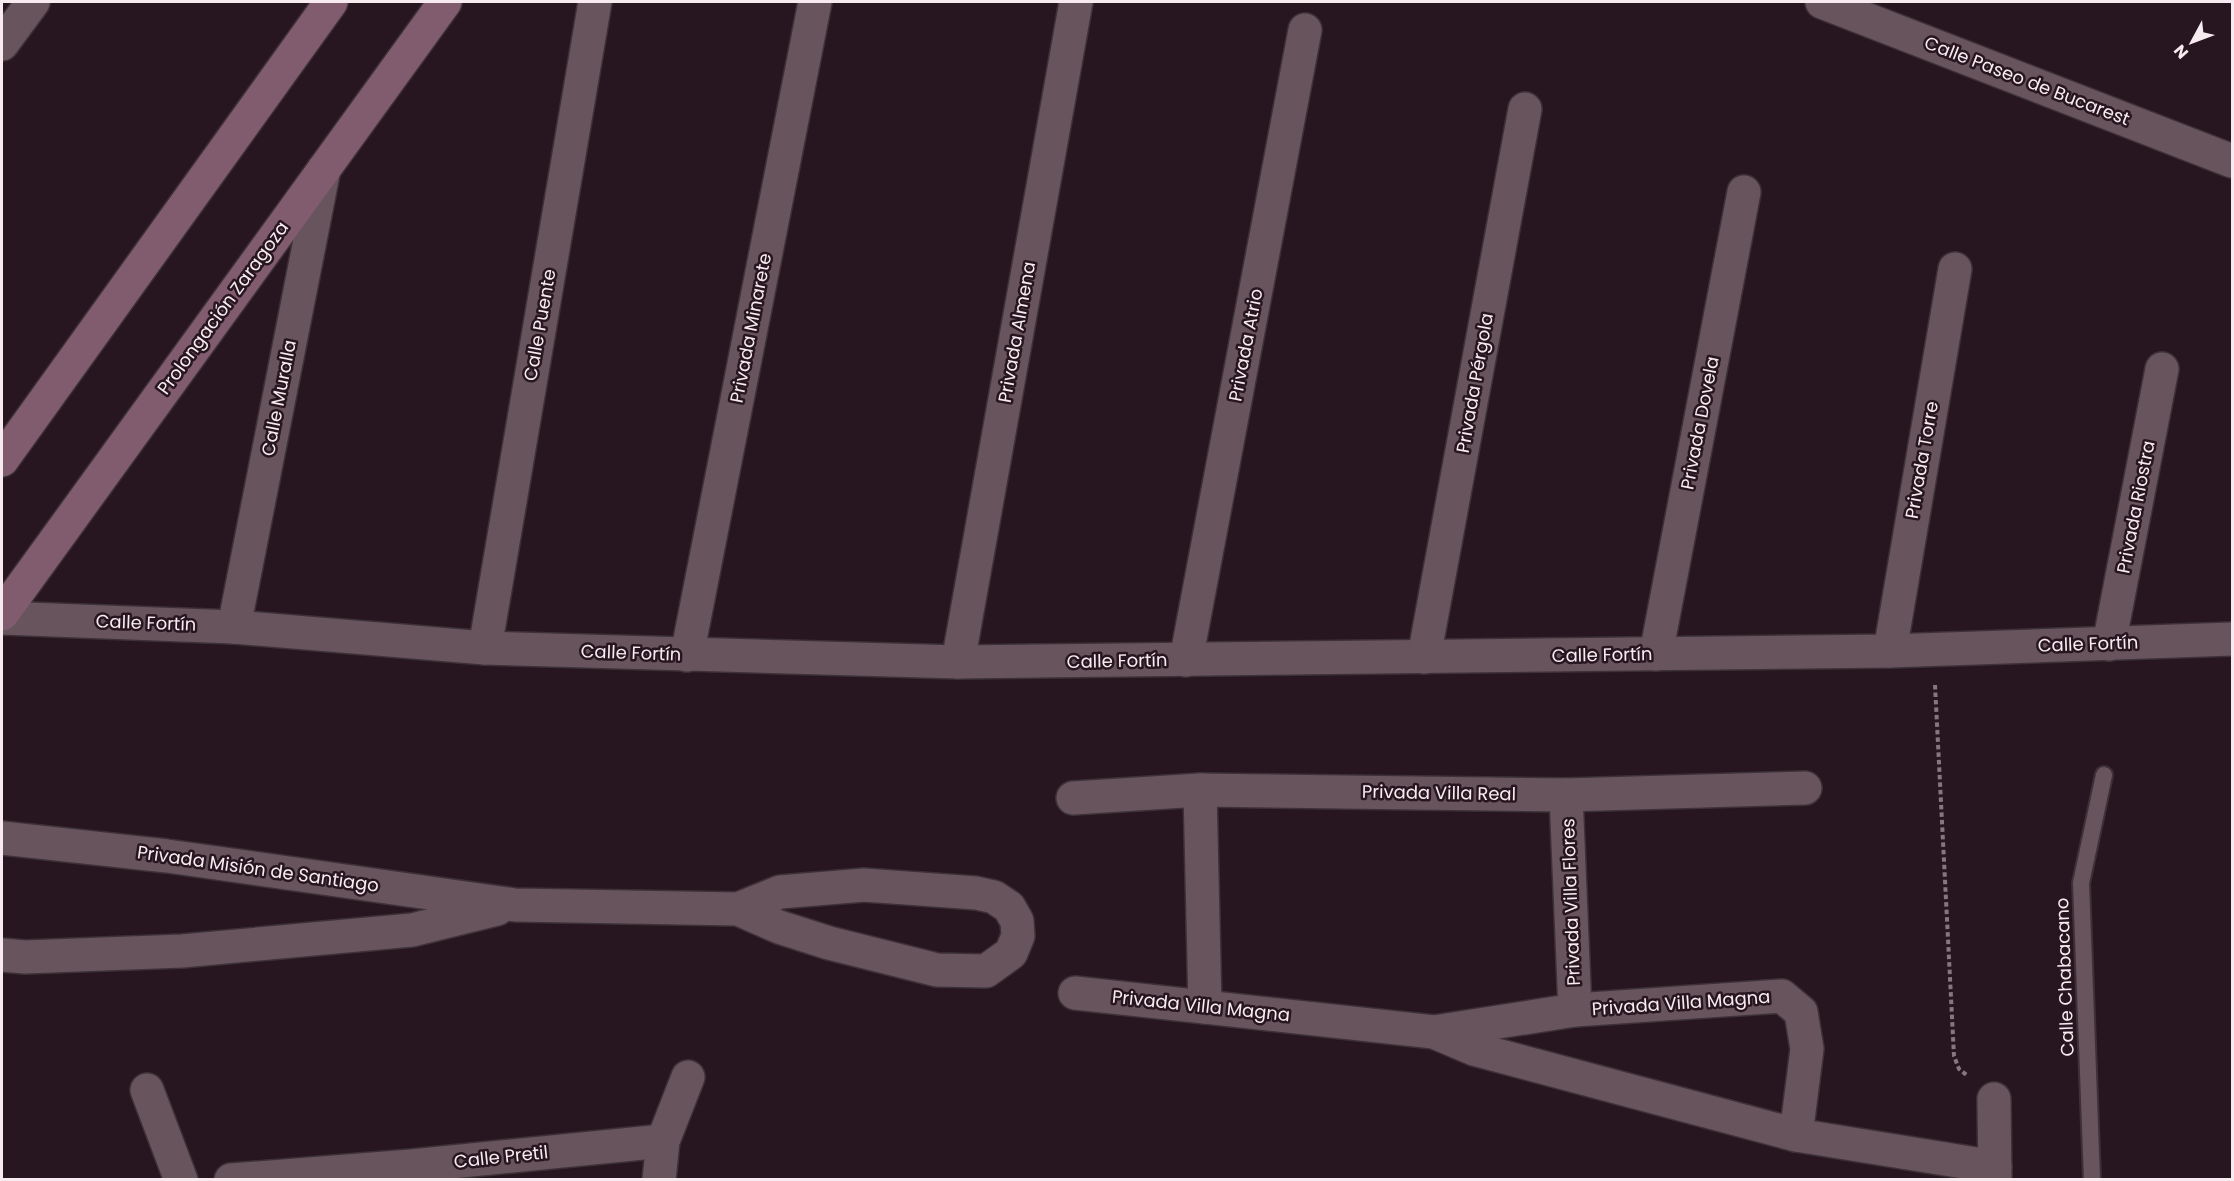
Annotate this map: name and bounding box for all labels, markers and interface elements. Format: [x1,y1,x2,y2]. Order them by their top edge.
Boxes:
north arrow [2162,12,2222,72]
street label: Calle Paseo de Bucarest [1921,30,2133,131]
text: N [2168,39,2194,64]
street label: Prolongación Zaragoza [151,216,294,399]
street label: Privada Minarete [724,251,777,405]
street label: Privada Almena [992,259,1041,404]
street label: Calle Puente [517,267,562,383]
street label: Privada Atrio [1222,286,1269,403]
street label: Privada Pérgola [1450,311,1499,455]
street label: Calle Muralla [255,338,302,458]
street label: Privada Dovela [1674,354,1725,492]
street label: Privada Torre [1899,399,1944,521]
street label: Privada Riostra [2110,438,2161,575]
street label: Calle Fortín [95,608,197,637]
street label: Calle Fortín [2037,629,2139,658]
street label: Calle Fortín [580,638,682,667]
street label: Calle Fortín [1551,641,1653,668]
street label: Calle Fortín [1066,647,1168,674]
street label: Privada Villa Real [1362,779,1516,806]
street label: Privada Villa Flores [1555,818,1586,986]
street label: Privada Misión de Santiago [136,839,381,898]
street label: Calle Chabacano [2049,897,2080,1057]
street label: Privada Villa Magna [1111,984,1291,1027]
street label: Privada Villa Magna [1591,984,1771,1021]
street label: Calle Pretil [453,1139,549,1174]

